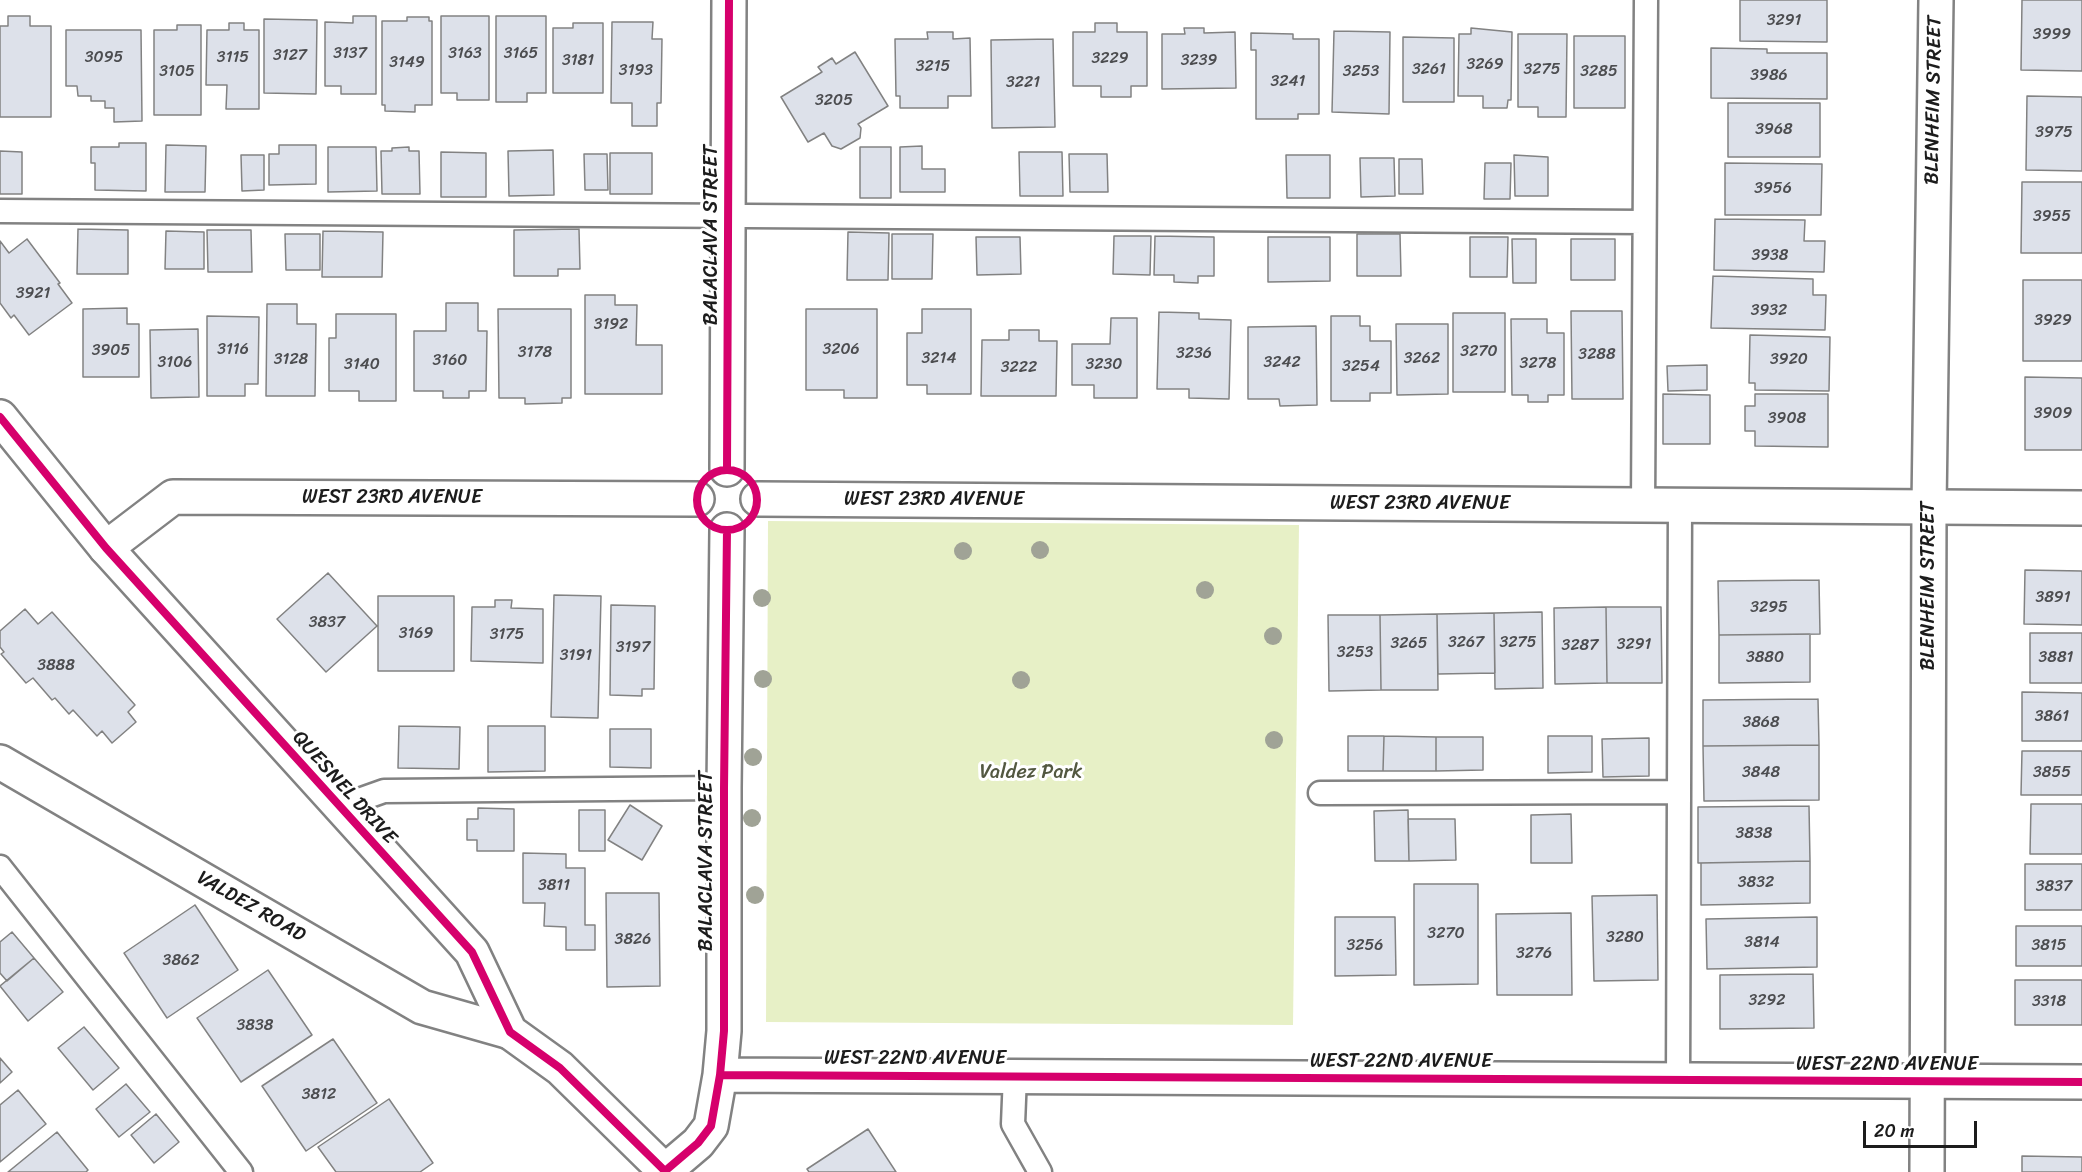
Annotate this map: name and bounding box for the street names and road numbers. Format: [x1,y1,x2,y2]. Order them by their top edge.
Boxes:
street label: BLENHEIM STREET [1921,15,1947,185]
street label: BALACLAVA STREET [700,145,724,325]
street label: WEST 23RD AVENUE [302,486,482,510]
street label: WEST 23RD AVENUE [844,488,1024,512]
street label: WEST 23RD AVENUE [1330,492,1510,516]
street label: BLENHEIM STREET [1917,501,1941,671]
street label: QUESNEL DRIVE [287,726,401,850]
street label: BALACLAVA STREET [695,771,719,951]
street label: VALDEZ ROAD [192,866,310,948]
street label: WEST 22ND AVENUE [824,1047,1006,1071]
street label: WEST 22ND AVENUE [1310,1050,1492,1074]
street label: WEST 22ND AVENUE [1796,1053,1978,1077]

